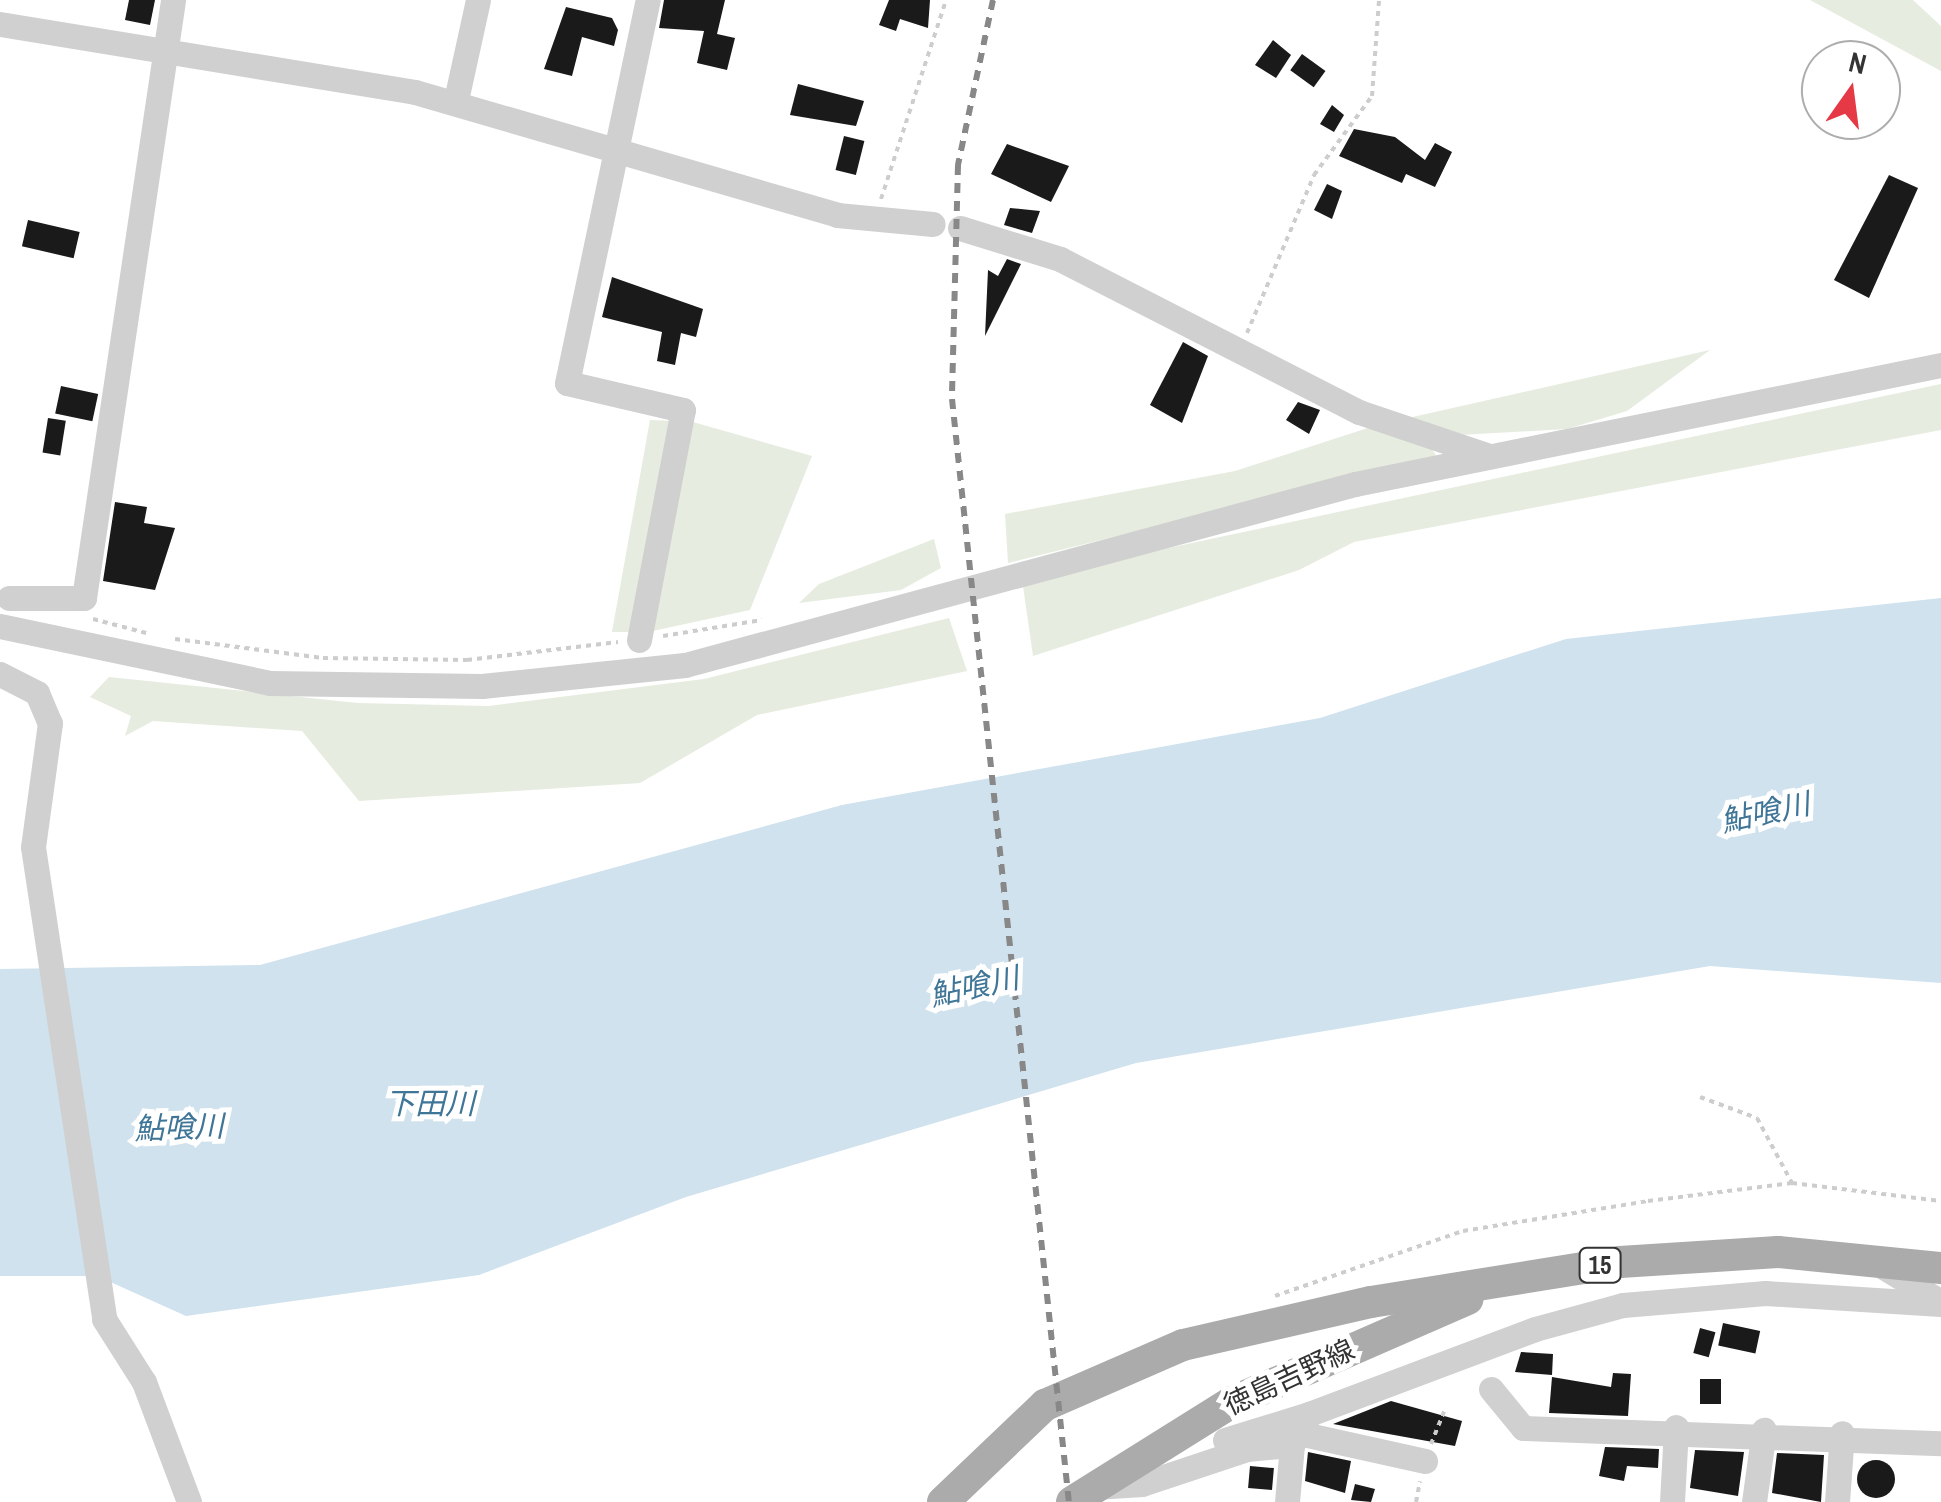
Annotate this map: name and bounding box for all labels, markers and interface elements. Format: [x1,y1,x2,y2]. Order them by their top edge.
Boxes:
north arrow [1801,40,1901,140]
text: N [1845,42,1870,83]
water label: 鮎喰川 [1717,785,1813,839]
water label: 鮎喰川 [926,959,1022,1013]
water label: 下田川 [385,1085,475,1121]
water label: 鮎喰川 [133,1107,225,1147]
road number: 15 [1578,1245,1622,1285]
street label: 徳島吉野線 [1218,1332,1360,1422]

